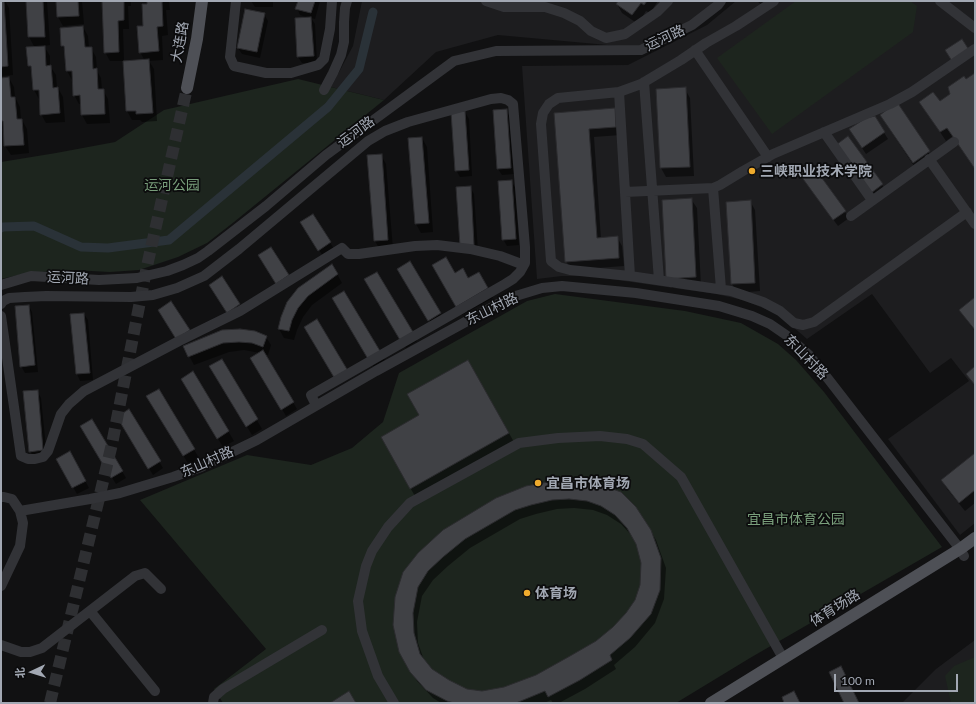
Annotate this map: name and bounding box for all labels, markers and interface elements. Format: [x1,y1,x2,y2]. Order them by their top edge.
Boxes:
street label: 大连路 [168,20,192,64]
street label: 运河路 [642,22,688,54]
street label: 运河路 [334,113,378,151]
place label: 三峡职业技术学院 [760,163,872,179]
marker: 三峡职业技术学院 [747,166,757,176]
park label: 运河公园 [144,177,200,193]
street label: 运河路 [47,269,89,287]
street label: 东山村路 [463,289,521,329]
street label: 东山村路 [781,331,831,383]
street label: 东山村路 [178,443,236,481]
place label: 宜昌市体育场 [546,475,630,491]
marker: 宜昌市体育场 [533,478,543,488]
park label: 宜昌市体育公园 [747,511,845,527]
place label: 体育场 [535,585,577,601]
street label: 体育场路 [807,586,863,630]
marker: 体育场 [522,588,532,598]
north arrow [12,652,52,692]
scale bar [836,666,960,692]
text: 北 [13,667,26,679]
text: 100 m [841,673,875,688]

